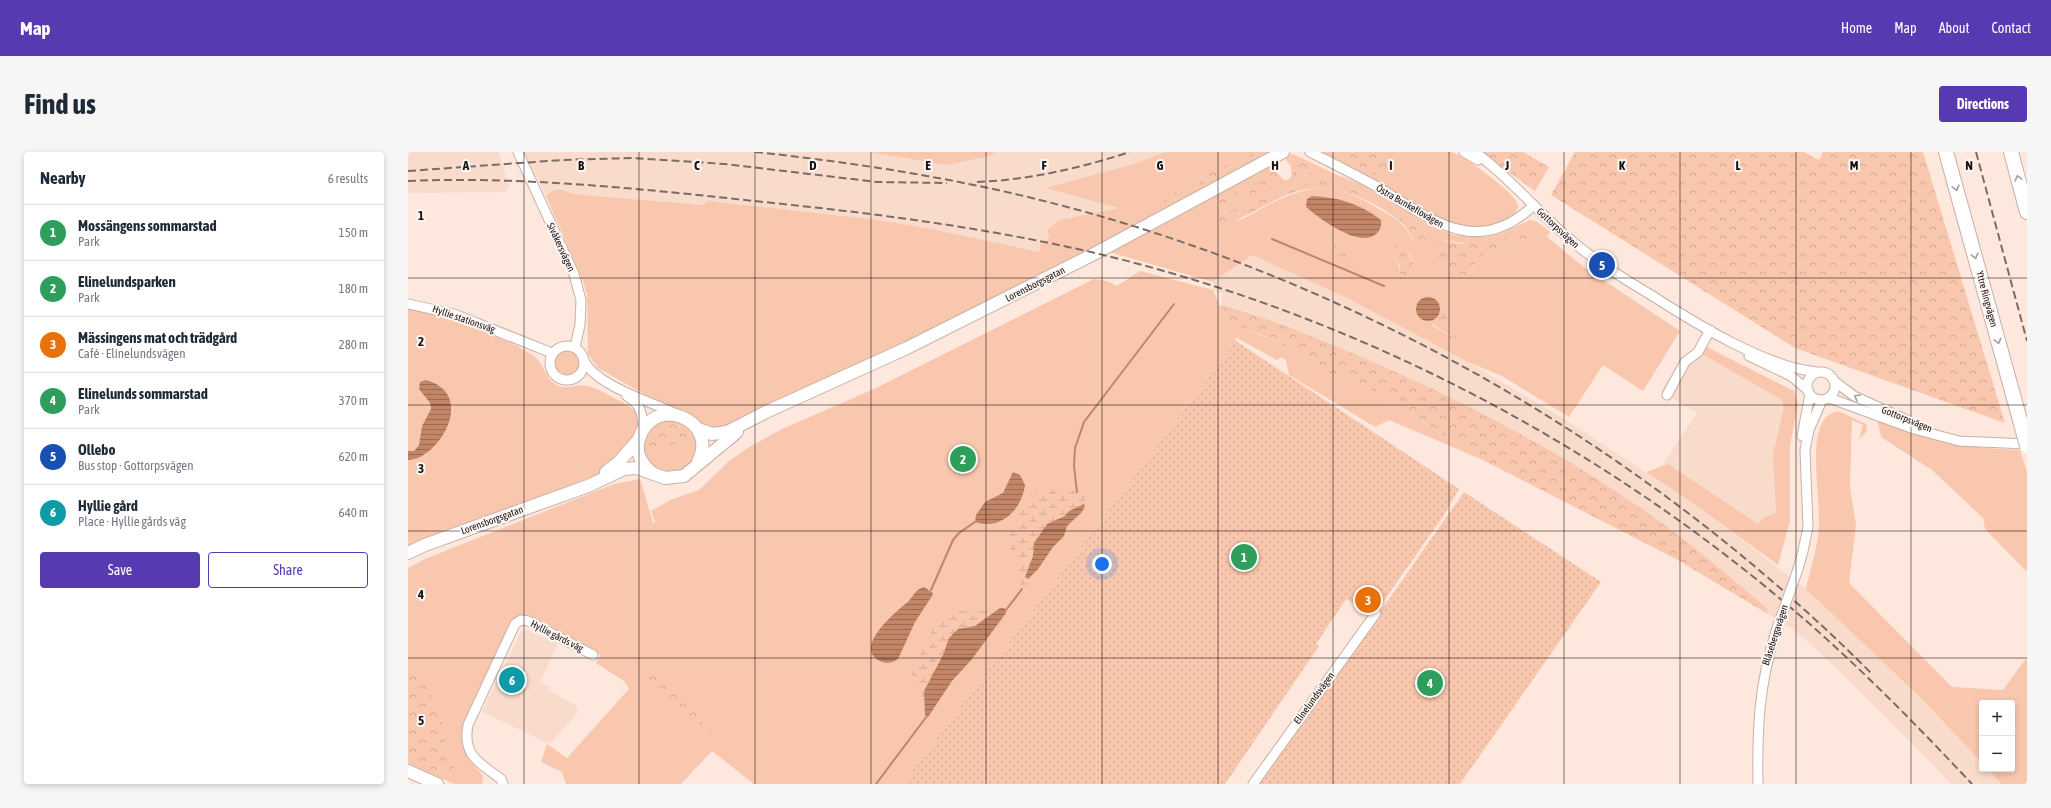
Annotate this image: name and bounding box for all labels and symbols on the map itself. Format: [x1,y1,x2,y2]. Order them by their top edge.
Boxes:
text: A [462,158,470,173]
text: B [578,158,585,173]
text: C [694,158,700,173]
text: D [809,158,817,173]
text: E [925,158,931,173]
text: F [1041,158,1047,173]
text: G [1157,158,1164,173]
text: H [1271,158,1279,173]
text: I [1389,158,1393,173]
text: J [1504,158,1509,173]
text: K [1619,158,1626,173]
text: L [1735,158,1741,173]
text: M [1850,158,1859,173]
text: N [1965,158,1973,173]
one-way arrow [2014,175,2023,182]
street label: Östra Bunkeflovägen [1374,182,1446,230]
one-way arrow [1952,185,1960,191]
street label: Gottorpsvägen [1535,206,1582,250]
text: 1 [418,208,424,223]
street label: Sivåkersvägen [545,221,577,273]
pin: 5 [1589,250,1615,280]
one-way arrow [1970,252,1979,259]
street label: Lorensborgsgatan [1003,264,1067,304]
street label: Yttre Ringvägen [1974,270,2000,328]
street label: Hyllie stationsväg [431,303,498,335]
text: 2 [418,334,424,349]
one-way arrow [1994,338,2002,344]
one-way arrow [1854,394,1861,401]
street label: Gottorpsvägen [1880,404,1934,434]
pin: 2 [950,444,976,474]
text: 3 [418,461,424,476]
street label: Lorensborgsgatan [459,504,525,536]
pin: 1 [1231,542,1257,572]
your location [1092,554,1112,574]
pin: 3 [1355,585,1381,615]
text: 4 [417,587,424,602]
street label: Blåsebergavägen [1760,603,1790,667]
street label: Hyllie gårds väg [529,618,586,654]
pin: 6 [499,665,525,695]
pin: 4 [1417,668,1443,698]
street label: Elinelundsvägen [1292,670,1337,726]
text: 5 [418,713,424,728]

